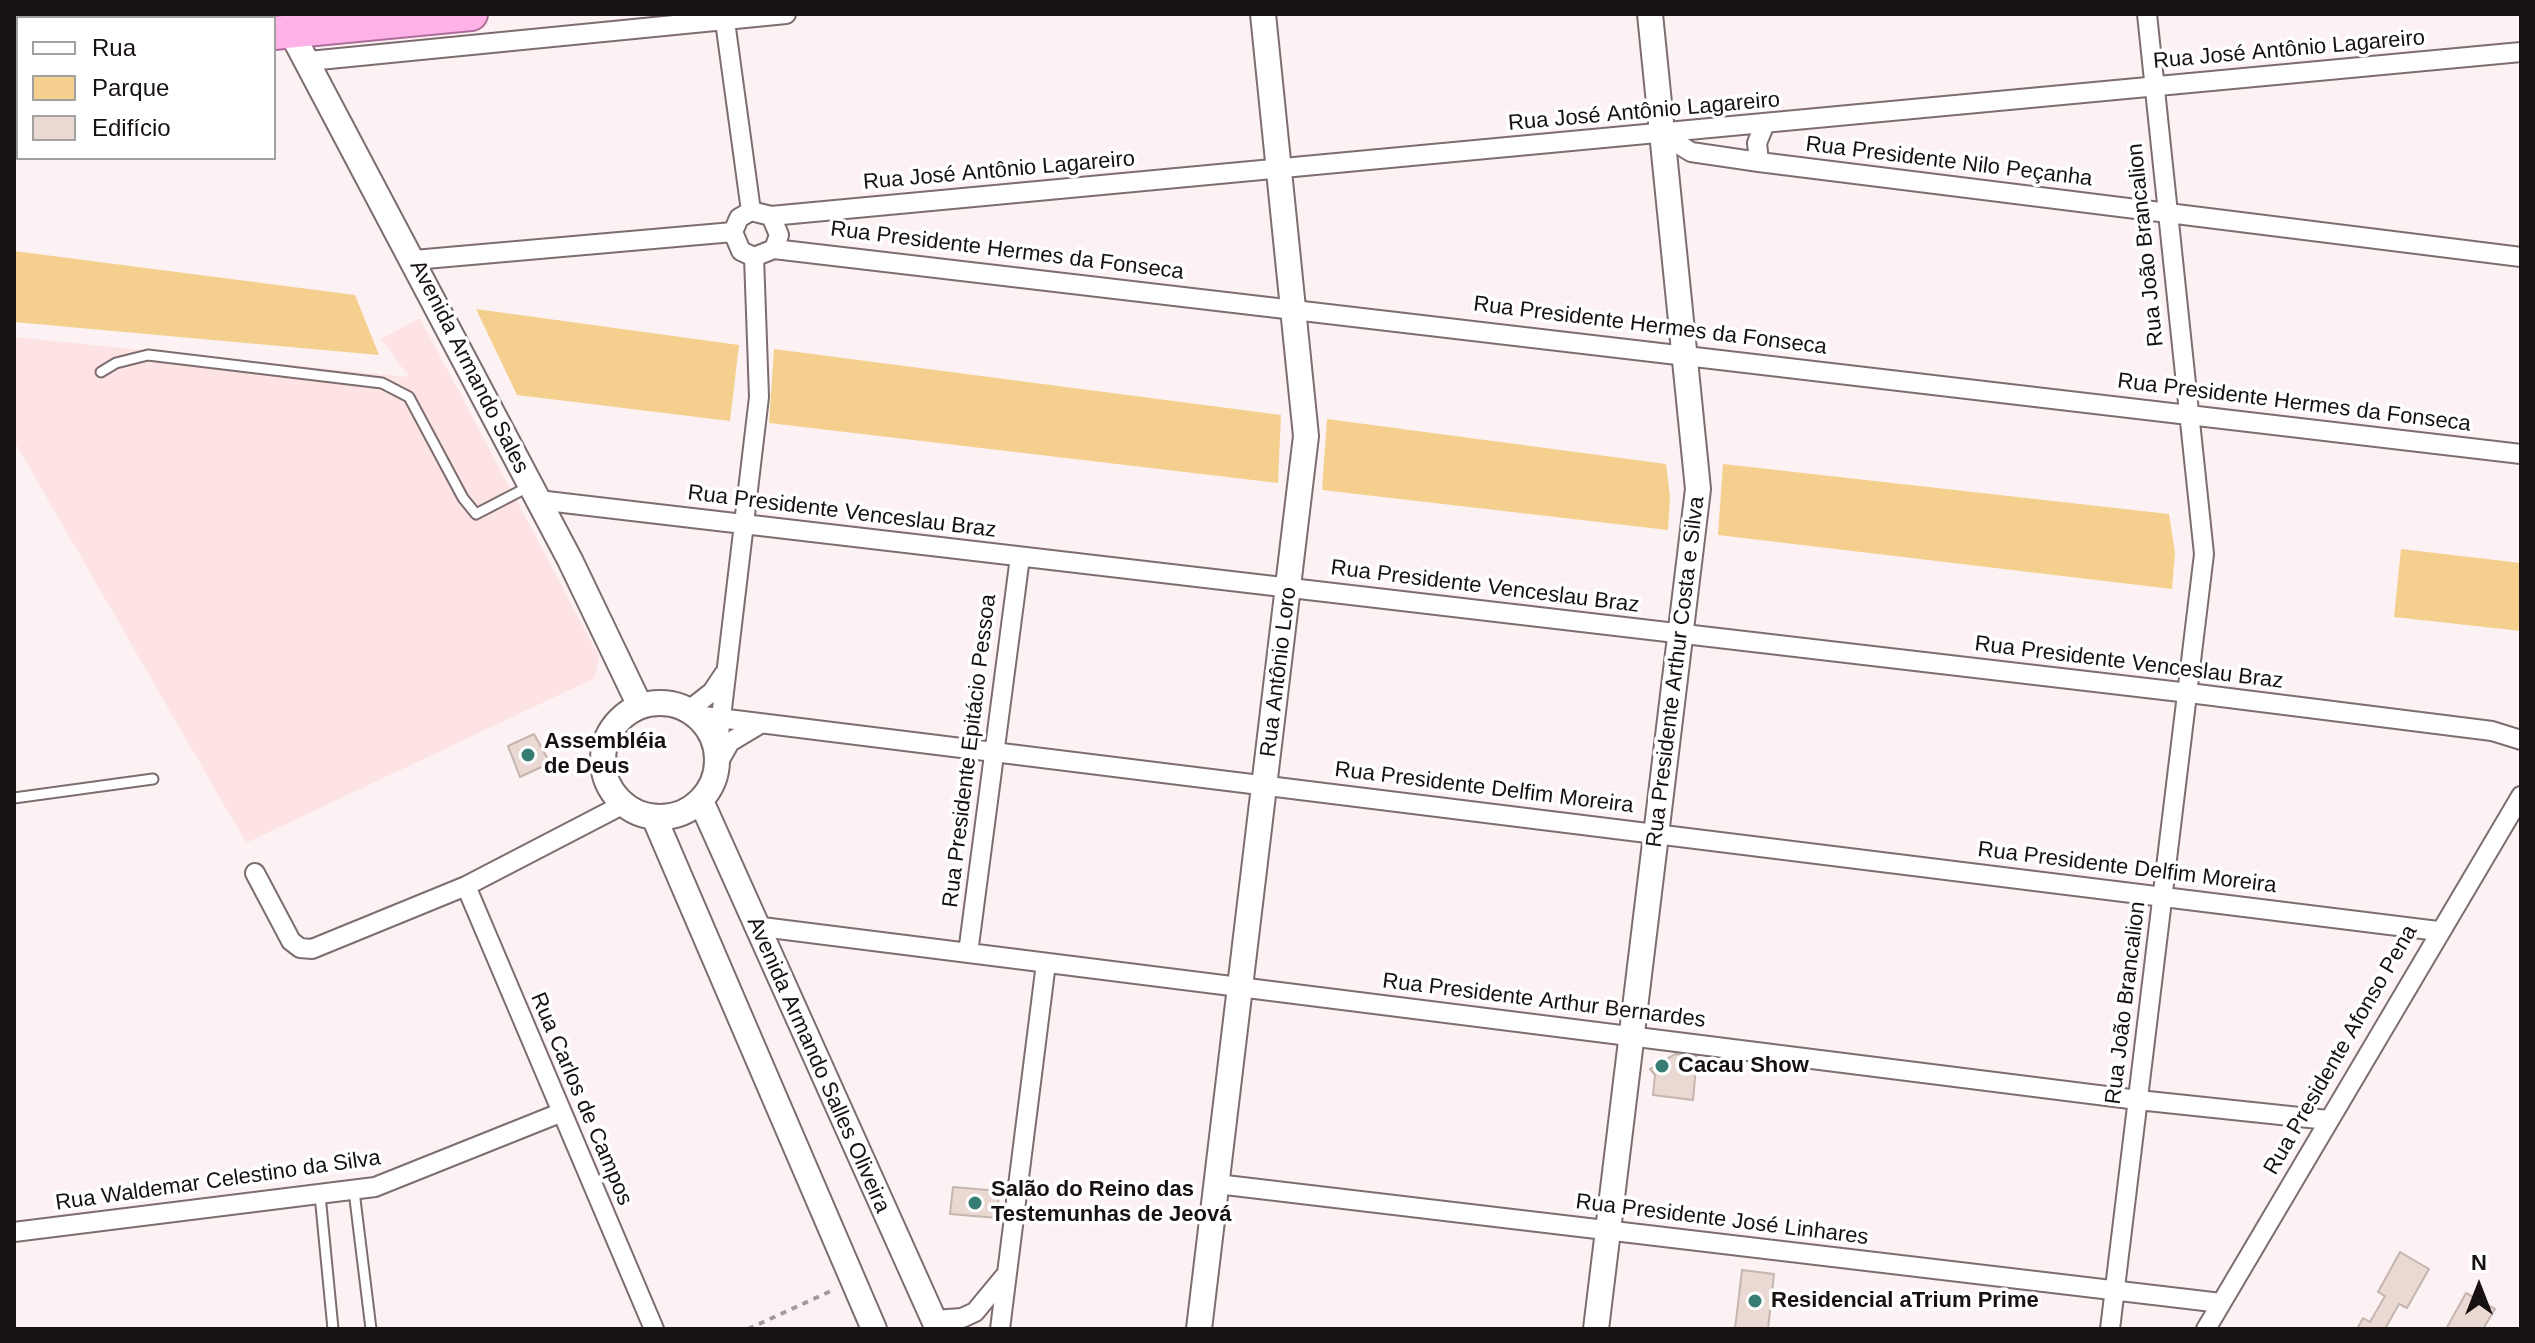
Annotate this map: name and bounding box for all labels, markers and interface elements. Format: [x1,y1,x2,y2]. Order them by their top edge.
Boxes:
legend [16,16,276,160]
street label: Rua José Antônio Lagareiro [2152,25,2426,75]
text: Rua [92,34,136,61]
text: Parque [92,74,169,101]
street label: Rua José Antônio Lagareiro [1507,87,1781,137]
text: Edifício [92,114,171,141]
street label: Rua Presidente Nilo Peçanha [1804,131,2094,193]
street label: Rua João Brancalion [2122,142,2170,348]
street label: Rua José Antônio Lagareiro [862,146,1136,196]
street label: Rua Presidente Hermes da Fonseca [829,216,1185,286]
street label: Avenida Armando Sales [404,256,534,478]
street label: Rua Presidente Hermes da Fonseca [1472,291,1828,361]
street label: Rua Presidente Hermes da Fonseca [2116,368,2472,438]
street label: Rua Presidente Venceslau Braz [686,480,998,544]
street label: Rua Presidente Arthur Costa e Silva [1641,495,1711,849]
street label: Rua Presidente Venceslau Braz [1329,555,1641,619]
street label: Rua Antônio Loro [1255,585,1303,759]
street label: Rua Presidente Epitácio Pessoa [938,593,1002,909]
street label: Rua Presidente Venceslau Braz [1973,631,2285,695]
place label: Assembléia de Deus [544,729,666,780]
marker: Assembléia de Deus [519,746,537,764]
street label: Rua Presidente Delfim Moreira [1333,757,1635,819]
street label: Rua Presidente Delfim Moreira [1976,837,2278,899]
street label: Rua João Brancalion [2100,900,2152,1106]
street label: Avenida Armando Salles Oliveira [741,913,895,1217]
street label: Rua Presidente Afonso Pena [2259,921,2423,1179]
street label: Rua Presidente Arthur Bernardes [1381,968,1707,1034]
street label: Rua Carlos de Campos [524,989,638,1209]
place label: Cacau Show [1678,1053,1809,1079]
marker: Cacau Show [1653,1057,1671,1075]
street label: Rua Waldemar Celestino da Silva [54,1145,382,1217]
place label: Salão do Reino das Testemunhas de Jeová [991,1177,1231,1228]
street label: Rua Presidente José Linhares [1574,1189,1870,1251]
marker: Salão do Reino das Testemunhas de Jeová [966,1194,984,1212]
north arrow [2439,1247,2519,1327]
text: N [2471,1250,2487,1275]
place label: Residencial aTrium Prime [1771,1288,2039,1314]
marker: Residencial aTrium Prime [1746,1292,1764,1310]

